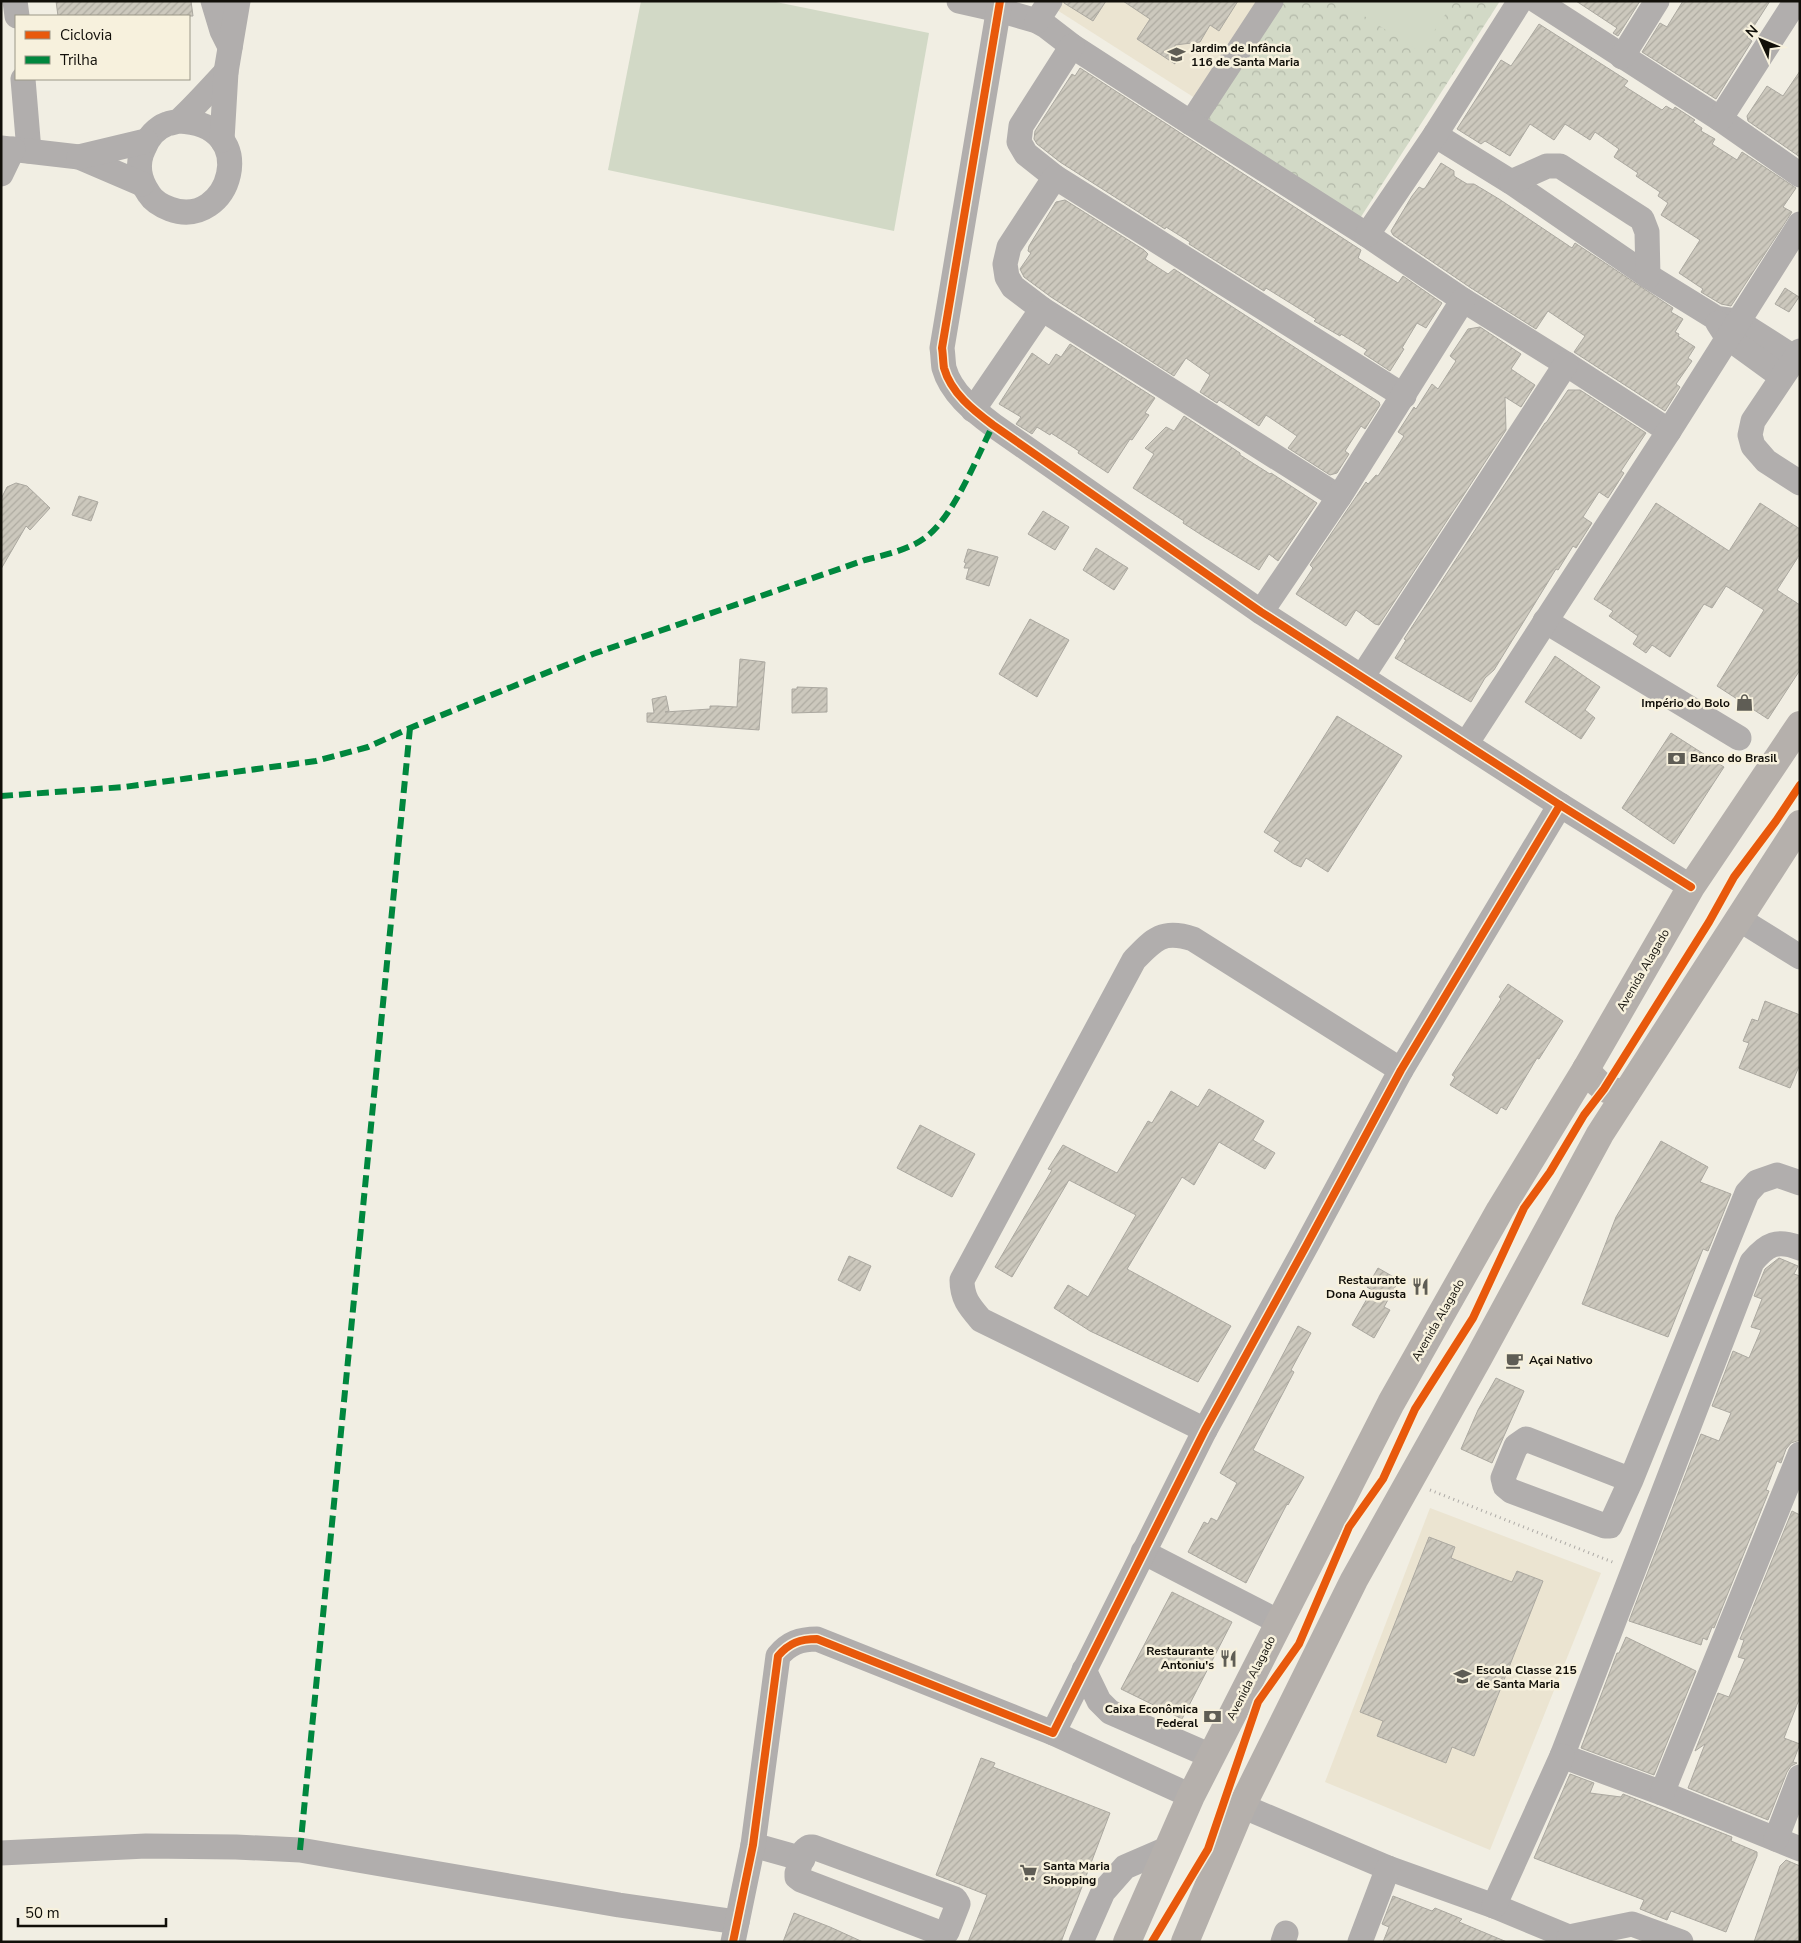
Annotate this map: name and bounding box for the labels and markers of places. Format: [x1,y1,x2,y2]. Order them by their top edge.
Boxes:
place label: Jardim de Infância 116 de Santa Maria [1190,40,1300,70]
school or university icon: Jardim de Infância 116 de Santa Maria [1167,45,1187,65]
shop icon: Império do Bolo [1734,693,1754,713]
place label: Império do Bolo [1641,695,1730,711]
bank icon: Banco do Brasil [1666,748,1686,768]
place label: Banco do Brasil [1690,750,1777,766]
place label: Restaurante Dona Augusta [1326,1272,1406,1302]
restaurant icon: Restaurante Dona Augusta [1410,1277,1430,1297]
cafe icon: Açai Nativo [1505,1350,1525,1370]
place label: Açai Nativo [1529,1352,1593,1368]
place label: Restaurante Antoniu's [1146,1643,1214,1673]
restaurant icon: Restaurante Antoniu's [1218,1648,1238,1668]
place label: Escola Classe 215 de Santa Maria [1476,1662,1577,1692]
school or university icon: Escola Classe 215 de Santa Maria [1452,1667,1472,1687]
place label: Caixa Econômica Federal [1105,1701,1198,1731]
bank icon: Caixa Econômica Federal [1202,1706,1222,1726]
place label: Santa Maria Shopping [1043,1858,1110,1888]
supermarket icon: Santa Maria Shopping [1019,1863,1039,1883]

